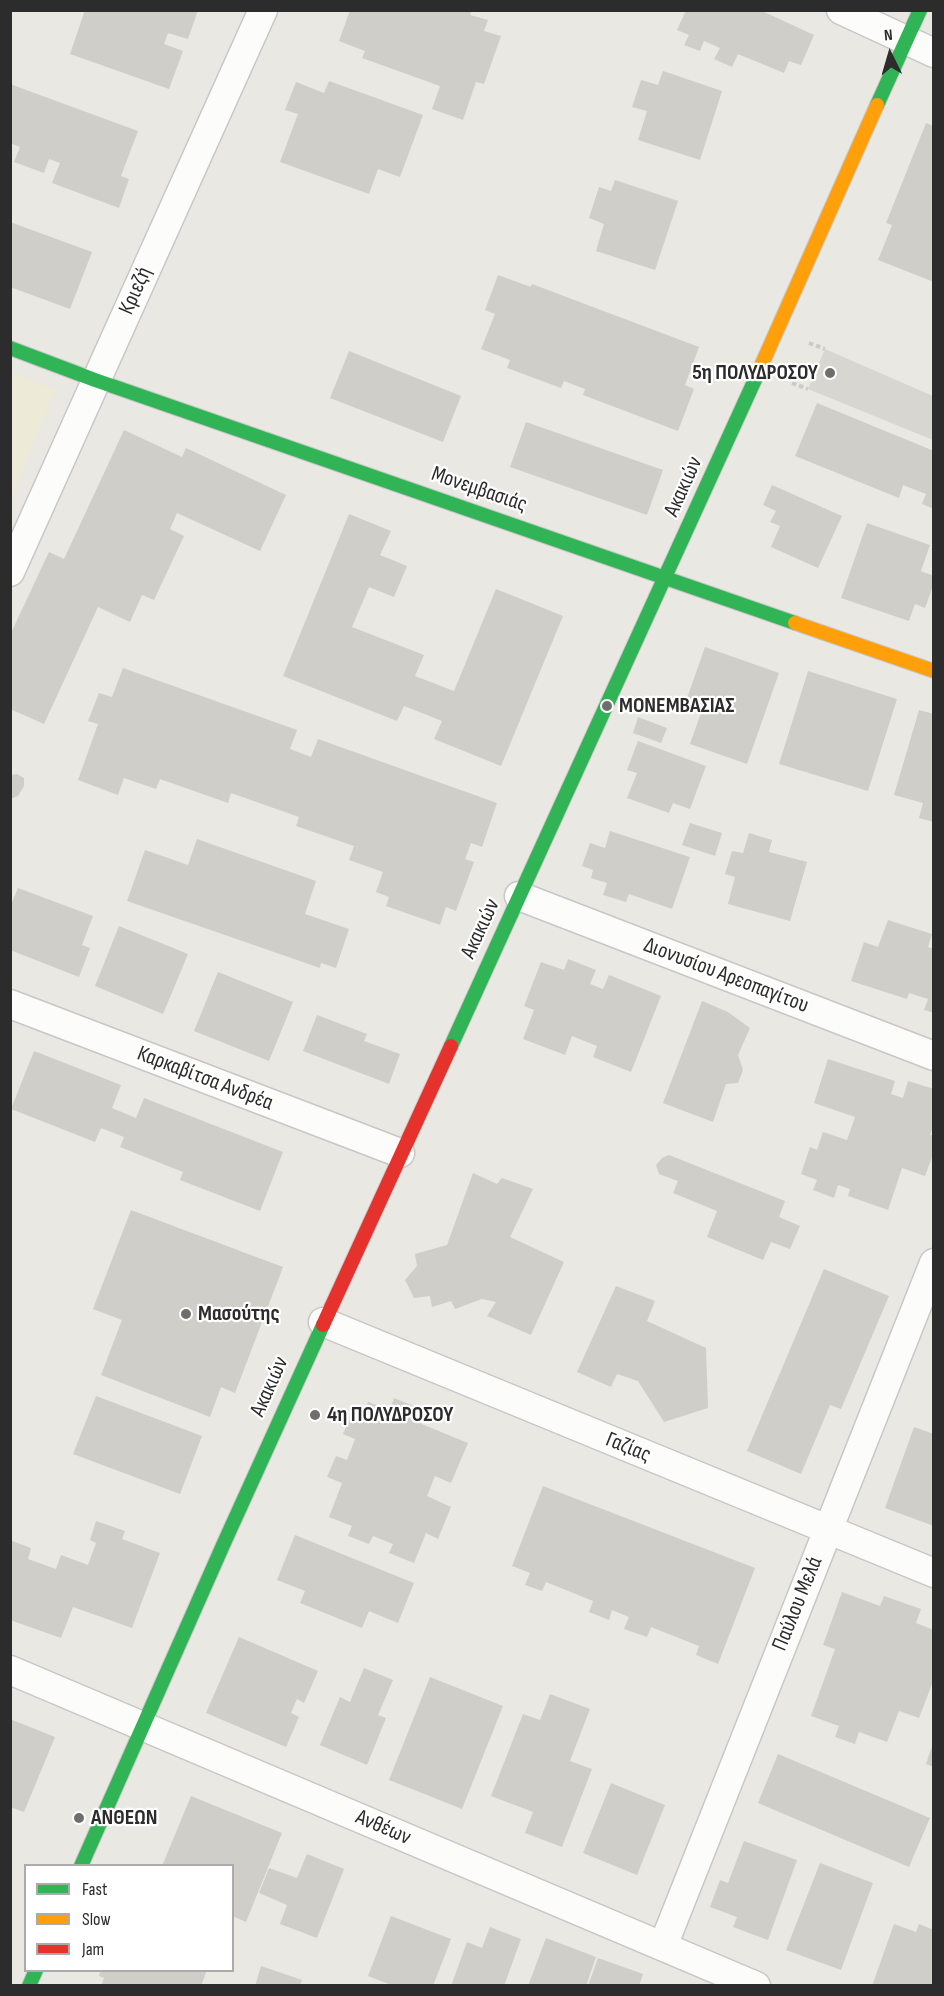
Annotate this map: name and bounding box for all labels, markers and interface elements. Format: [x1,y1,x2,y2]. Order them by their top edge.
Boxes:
north arrow [860,24,920,84]
text: N [883,26,893,45]
street label: Κριεζή [114,263,158,319]
place label: 5η ΠΟΛΥΔΡΟΣΟΥ [692,360,818,386]
marker: 5η ΠΟΛΥΔΡΟΣΟΥ [823,366,837,380]
street label: Ακακιών [659,453,709,521]
street label: Μονεμβασιάς [428,461,530,519]
place label: ΜΟΝΕΜΒΑΣΙΑΣ [619,693,734,719]
marker: ΜΟΝΕΜΒΑΣΙΑΣ [600,699,614,713]
street label: Ακακιών [456,895,506,963]
street label: Διονυσίου Αρεοπαγίτου [640,932,812,1020]
street label: Καρκαβίτσα Ανδρέα [133,1041,277,1117]
place label: Μασούτης [198,1301,280,1327]
marker: Μασούτης [179,1307,193,1321]
street label: Ακακιών [245,1353,295,1421]
place label: 4η ΠΟΛΥΔΡΟΣΟΥ [327,1402,453,1428]
marker: 4η ΠΟΛΥΔΡΟΣΟΥ [308,1408,322,1422]
street label: Γαζίας [602,1427,654,1469]
street label: Παύλου Μελά [767,1553,829,1655]
place label: ΑΝΘΕΩΝ [91,1805,157,1831]
street label: Ανθέων [351,1805,415,1851]
marker: ΑΝΘΕΩΝ [72,1811,86,1825]
legend [24,1864,234,1972]
text: Fast [82,1879,107,1900]
text: Slow [82,1909,111,1930]
text: Jam [82,1939,104,1960]

